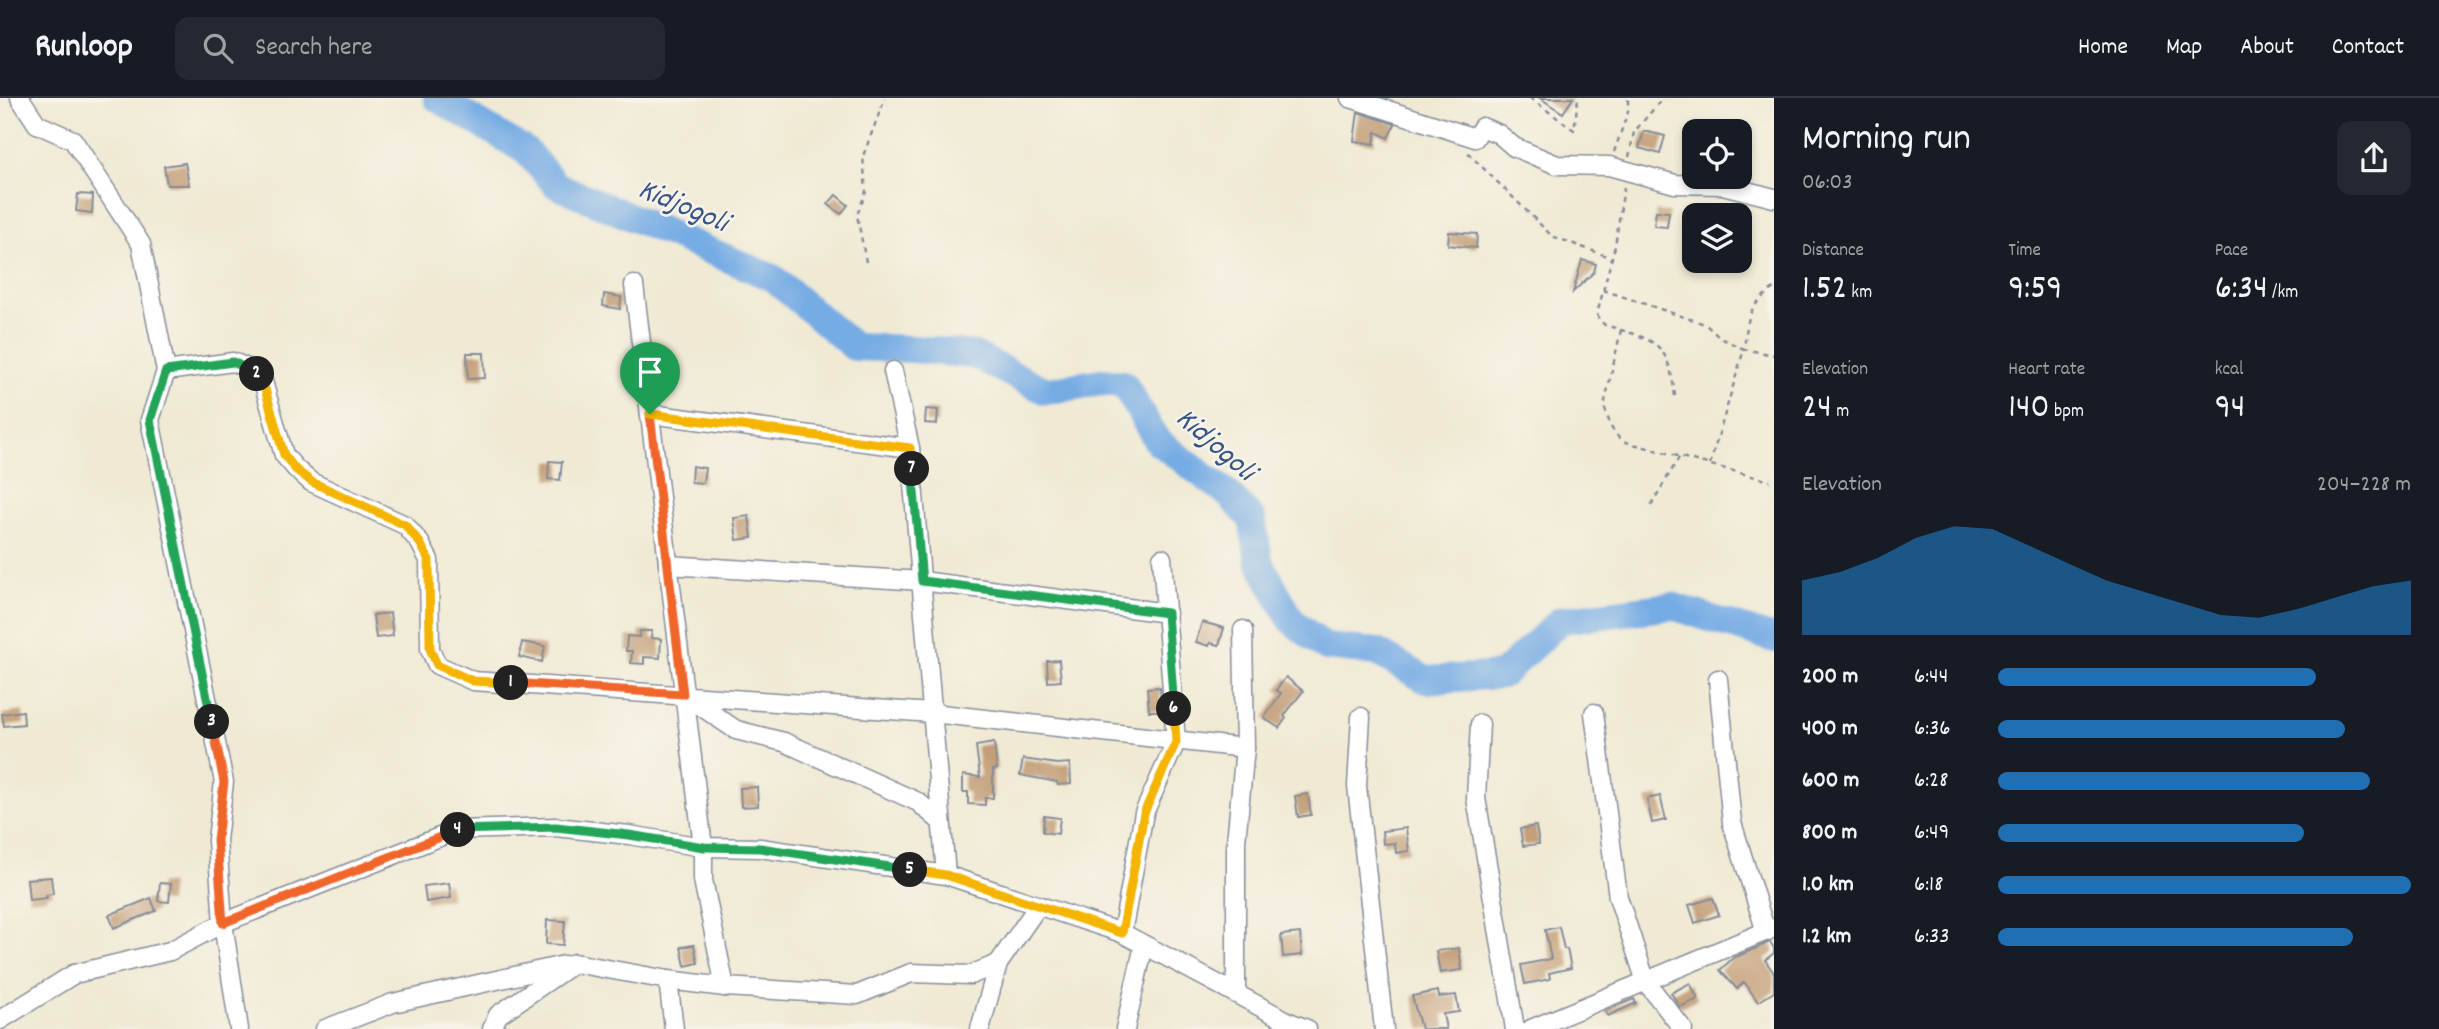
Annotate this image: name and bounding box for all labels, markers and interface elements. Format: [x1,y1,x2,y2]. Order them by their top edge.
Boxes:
search box [175,17,665,80]
text: Runloop [35,25,133,72]
icon: search [199,29,237,67]
text: Search here [255,30,372,67]
text: Home [2078,31,2128,65]
text: Map [2166,31,2202,65]
text: About [2240,31,2294,65]
text: Contact [2332,31,2404,65]
text: Morning run [1802,113,1971,168]
map controls [1682,119,1752,273]
button: locate [1682,119,1752,189]
button: share [2337,121,2411,195]
text: 06:03 [1802,167,1852,200]
water label: Kidjogoli [631,170,738,248]
button: layers [1682,203,1752,273]
text: Distance [1802,238,1864,265]
text: Time [2008,238,2041,265]
text: Pace [2215,238,2248,265]
text: 1.52 [1802,265,1847,315]
text: 9:59 [2008,265,2062,315]
text: 6:34 [2215,265,2268,315]
text: km [1847,280,1872,307]
text: /km [2268,280,2298,307]
pin [620,342,680,414]
icon: arrive [631,353,669,391]
pin: 2 [240,356,274,392]
text: Elevation [1802,357,1868,384]
text: Heart rate [2008,357,2085,384]
text: kcal [2215,357,2244,384]
text: 2 [252,360,261,387]
text: 24 [1802,384,1832,434]
text: 140 [2008,384,2050,434]
text: 94 [2215,384,2245,434]
water label: Kidjogoli [1165,399,1267,496]
text: m [1832,399,1849,426]
text: bpm [2050,399,2084,426]
pin: 7 [894,452,930,486]
text: 7 [908,455,915,482]
text: Elevation [1802,469,1882,502]
text: 204–228 m [2317,469,2411,502]
text: 200 m [1802,661,1858,694]
text: 6:44 [1914,661,1948,694]
pin: 1 [494,666,528,700]
text: 1 [508,669,513,696]
pin: 6 [1156,692,1192,726]
text: 6 [1169,695,1178,722]
pin: 3 [194,704,230,740]
text: 3 [207,708,216,735]
text: 400 m [1802,713,1858,746]
text: 6:36 [1914,713,1951,746]
text: 600 m [1802,765,1859,798]
text: 6:28 [1914,765,1948,798]
pin: 4 [440,812,476,848]
text: 4 [454,816,461,843]
text: 800 m [1802,817,1857,850]
text: 6:49 [1914,817,1949,850]
pin: 5 [892,852,928,888]
text: 5 [905,856,914,883]
text: 1.0 km [1802,869,1854,902]
text: 6:18 [1914,869,1943,902]
text: 1.2 km [1802,921,1851,954]
text: 6:33 [1914,921,1950,954]

